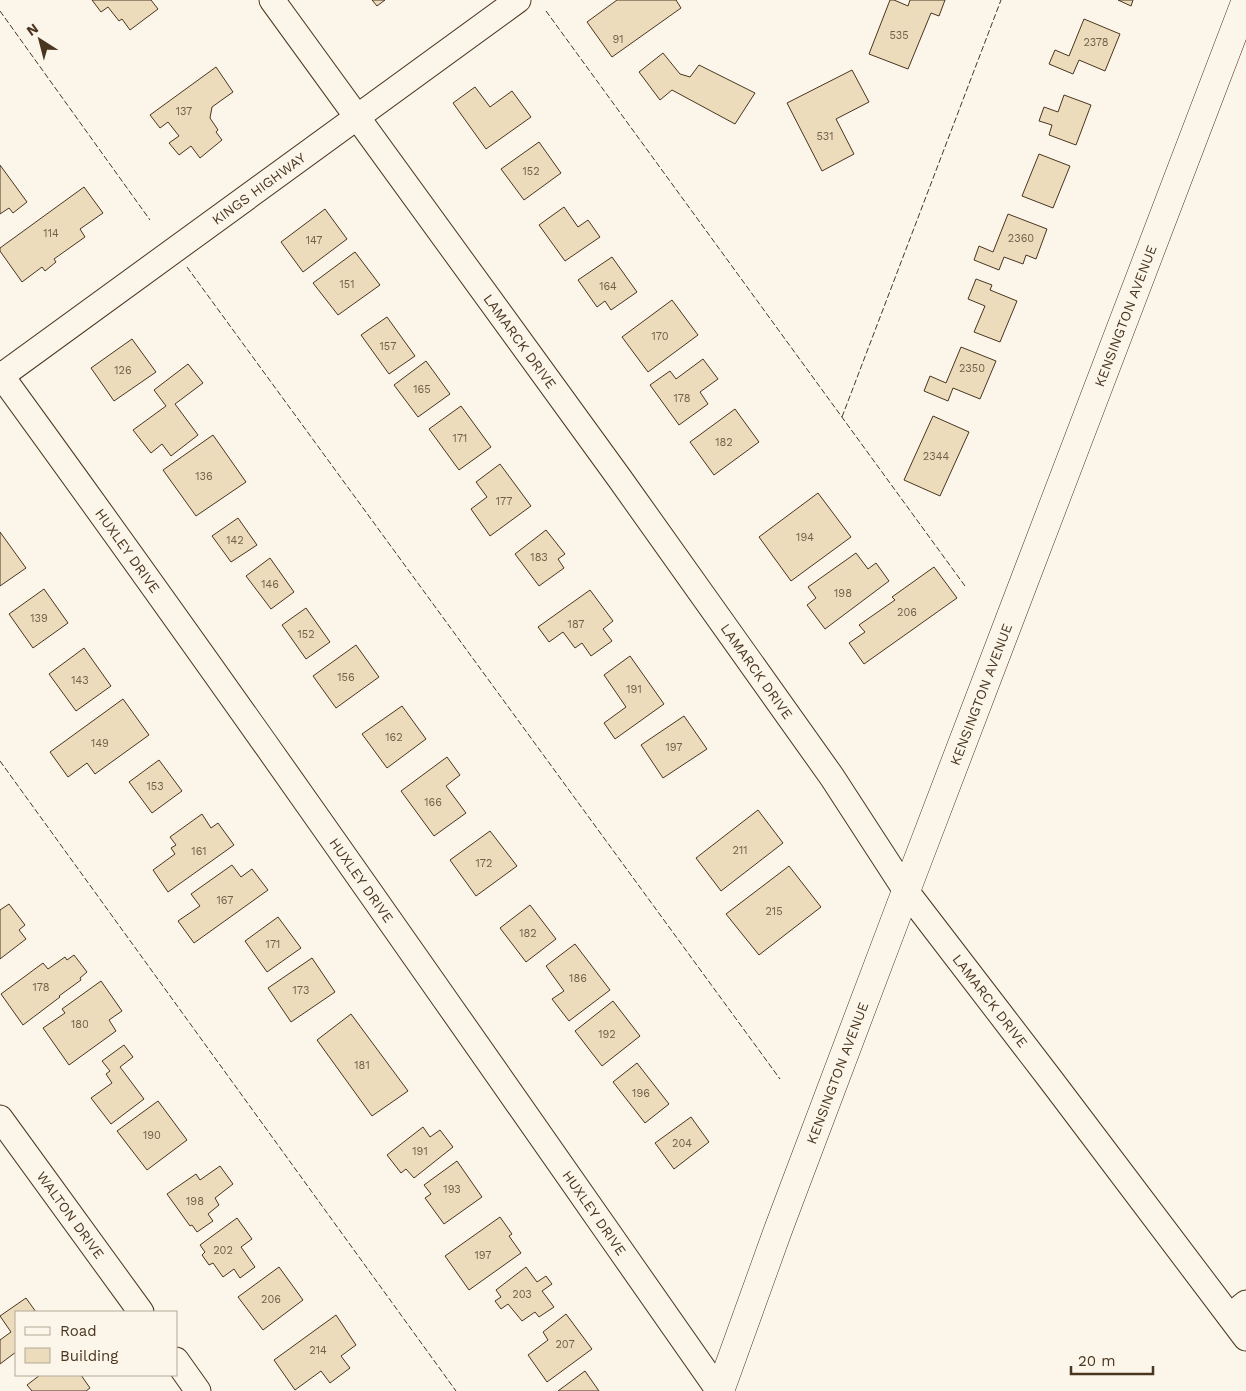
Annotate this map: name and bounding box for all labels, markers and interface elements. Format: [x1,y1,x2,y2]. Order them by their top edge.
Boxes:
north arrow [15,15,65,65]
text: N [23,20,41,39]
house number: 535 [889,29,909,42]
house number: 91 [612,33,624,46]
house number: 2378 [1083,36,1109,49]
house number: 137 [176,105,192,118]
house number: 531 [816,130,834,143]
street label: KINGS HIGHWAY [209,149,309,228]
house number: 152 [522,165,540,178]
house number: 114 [43,227,59,240]
house number: 2360 [1008,232,1034,245]
house number: 147 [306,234,322,247]
street label: KENSINGTON AVENUE [1091,243,1160,389]
house number: 151 [340,278,354,291]
house number: 164 [599,280,617,293]
street label: LAMARCK DRIVE [480,291,560,392]
house number: 170 [651,330,669,343]
house number: 157 [380,340,396,353]
house number: 2350 [959,362,985,375]
house number: 126 [114,364,132,377]
house number: 165 [413,383,431,396]
house number: 178 [673,392,691,405]
house number: 171 [453,432,467,445]
house number: 182 [715,436,733,449]
house number: 2344 [923,450,949,463]
house number: 136 [195,470,213,483]
house number: 177 [496,495,512,508]
street label: HUXLEY DRIVE [92,505,163,596]
house number: 194 [796,531,814,544]
house number: 142 [226,534,244,547]
house number: 183 [530,551,548,564]
house number: 146 [261,578,279,591]
house number: 198 [834,587,852,600]
house number: 206 [897,606,917,619]
house number: 139 [30,612,48,625]
house number: 187 [568,618,584,631]
street label: LAMARCK DRIVE [717,621,796,722]
street label: KENSINGTON AVENUE [947,621,1015,768]
house number: 152 [297,628,315,641]
house number: 156 [337,671,355,684]
house number: 143 [71,674,89,687]
house number: 191 [626,683,642,696]
house number: 162 [385,731,403,744]
house number: 149 [91,737,109,750]
house number: 197 [665,741,683,754]
house number: 153 [146,780,164,793]
house number: 166 [424,796,442,809]
street label: HUXLEY DRIVE [326,835,397,926]
house number: 211 [733,844,748,857]
house number: 161 [191,845,207,858]
house number: 172 [476,857,492,870]
house number: 167 [216,894,234,907]
house number: 215 [765,905,783,918]
house number: 182 [519,927,537,940]
house number: 171 [266,938,280,951]
street label: LAMARCK DRIVE [949,951,1031,1051]
house number: 186 [569,972,587,985]
house number: 178 [32,981,50,994]
house number: 173 [293,984,309,997]
street label: KENSINGTON AVENUE [803,1000,871,1146]
house number: 180 [71,1018,89,1031]
house number: 192 [598,1028,616,1041]
house number: 181 [354,1059,370,1072]
house number: 196 [632,1087,650,1100]
house number: 190 [143,1129,161,1142]
house number: 204 [672,1137,692,1150]
house number: 191 [412,1145,428,1158]
street label: HUXLEY DRIVE [559,1167,630,1258]
street label: WALTON DRIVE [33,1168,108,1262]
house number: 193 [443,1183,461,1196]
house number: 198 [186,1195,204,1208]
house number: 202 [213,1244,233,1257]
house number: 197 [474,1249,492,1262]
house number: 203 [512,1288,532,1301]
house number: 206 [261,1293,281,1306]
legend [15,1311,178,1376]
text: Road [60,1322,97,1340]
house number: 207 [555,1338,575,1351]
house number: 214 [309,1344,327,1357]
scale bar [1071,1344,1154,1376]
text: Building [60,1347,118,1365]
text: 20 m [1078,1352,1116,1370]

